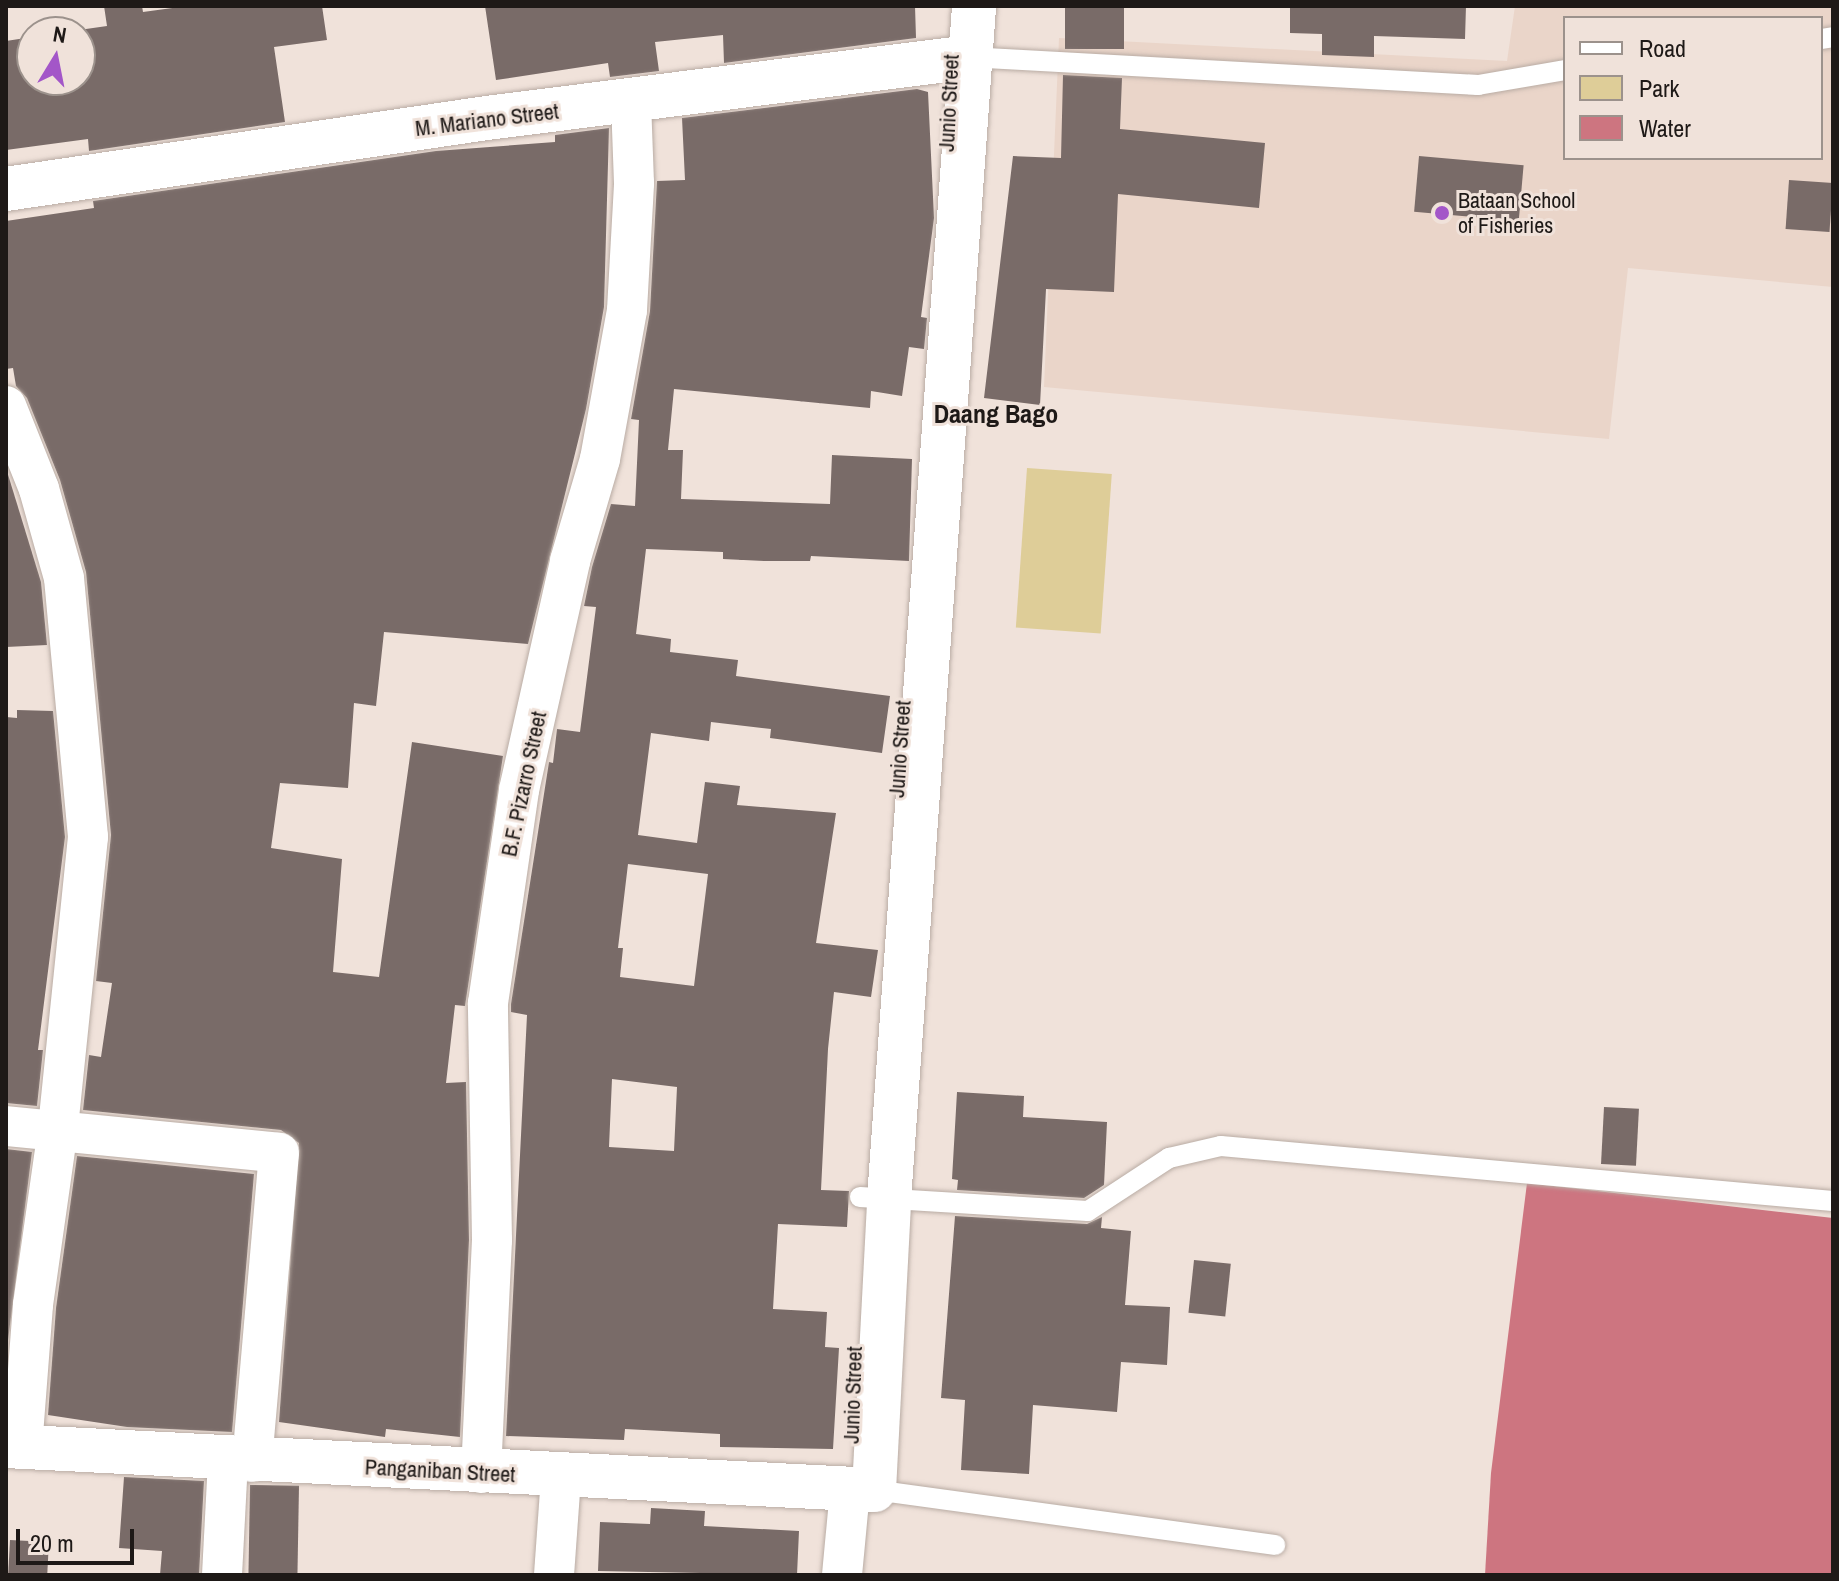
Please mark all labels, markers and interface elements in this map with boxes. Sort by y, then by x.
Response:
north arrow [16,16,96,96]
legend [1563,16,1823,160]
text: N [51,18,69,50]
text: Road [1639,32,1686,64]
street label: Junio Street [933,54,965,152]
text: Park [1639,72,1679,104]
street label: M. Mariano Street [414,98,560,142]
text: Water [1639,112,1691,144]
place label: Bataan School of Fisheries [1458,187,1575,238]
marker: Bataan School of Fisheries [1433,204,1451,222]
district label: Daang Bago [934,398,1058,430]
street label: Junio Street [883,700,917,798]
street label: B.F. Pizarro Street [496,709,552,859]
street label: Junio Street [838,1346,868,1444]
street label: Panganiban Street [364,1454,516,1488]
scale bar [20,1513,138,1563]
text: 20 m [30,1527,74,1559]

